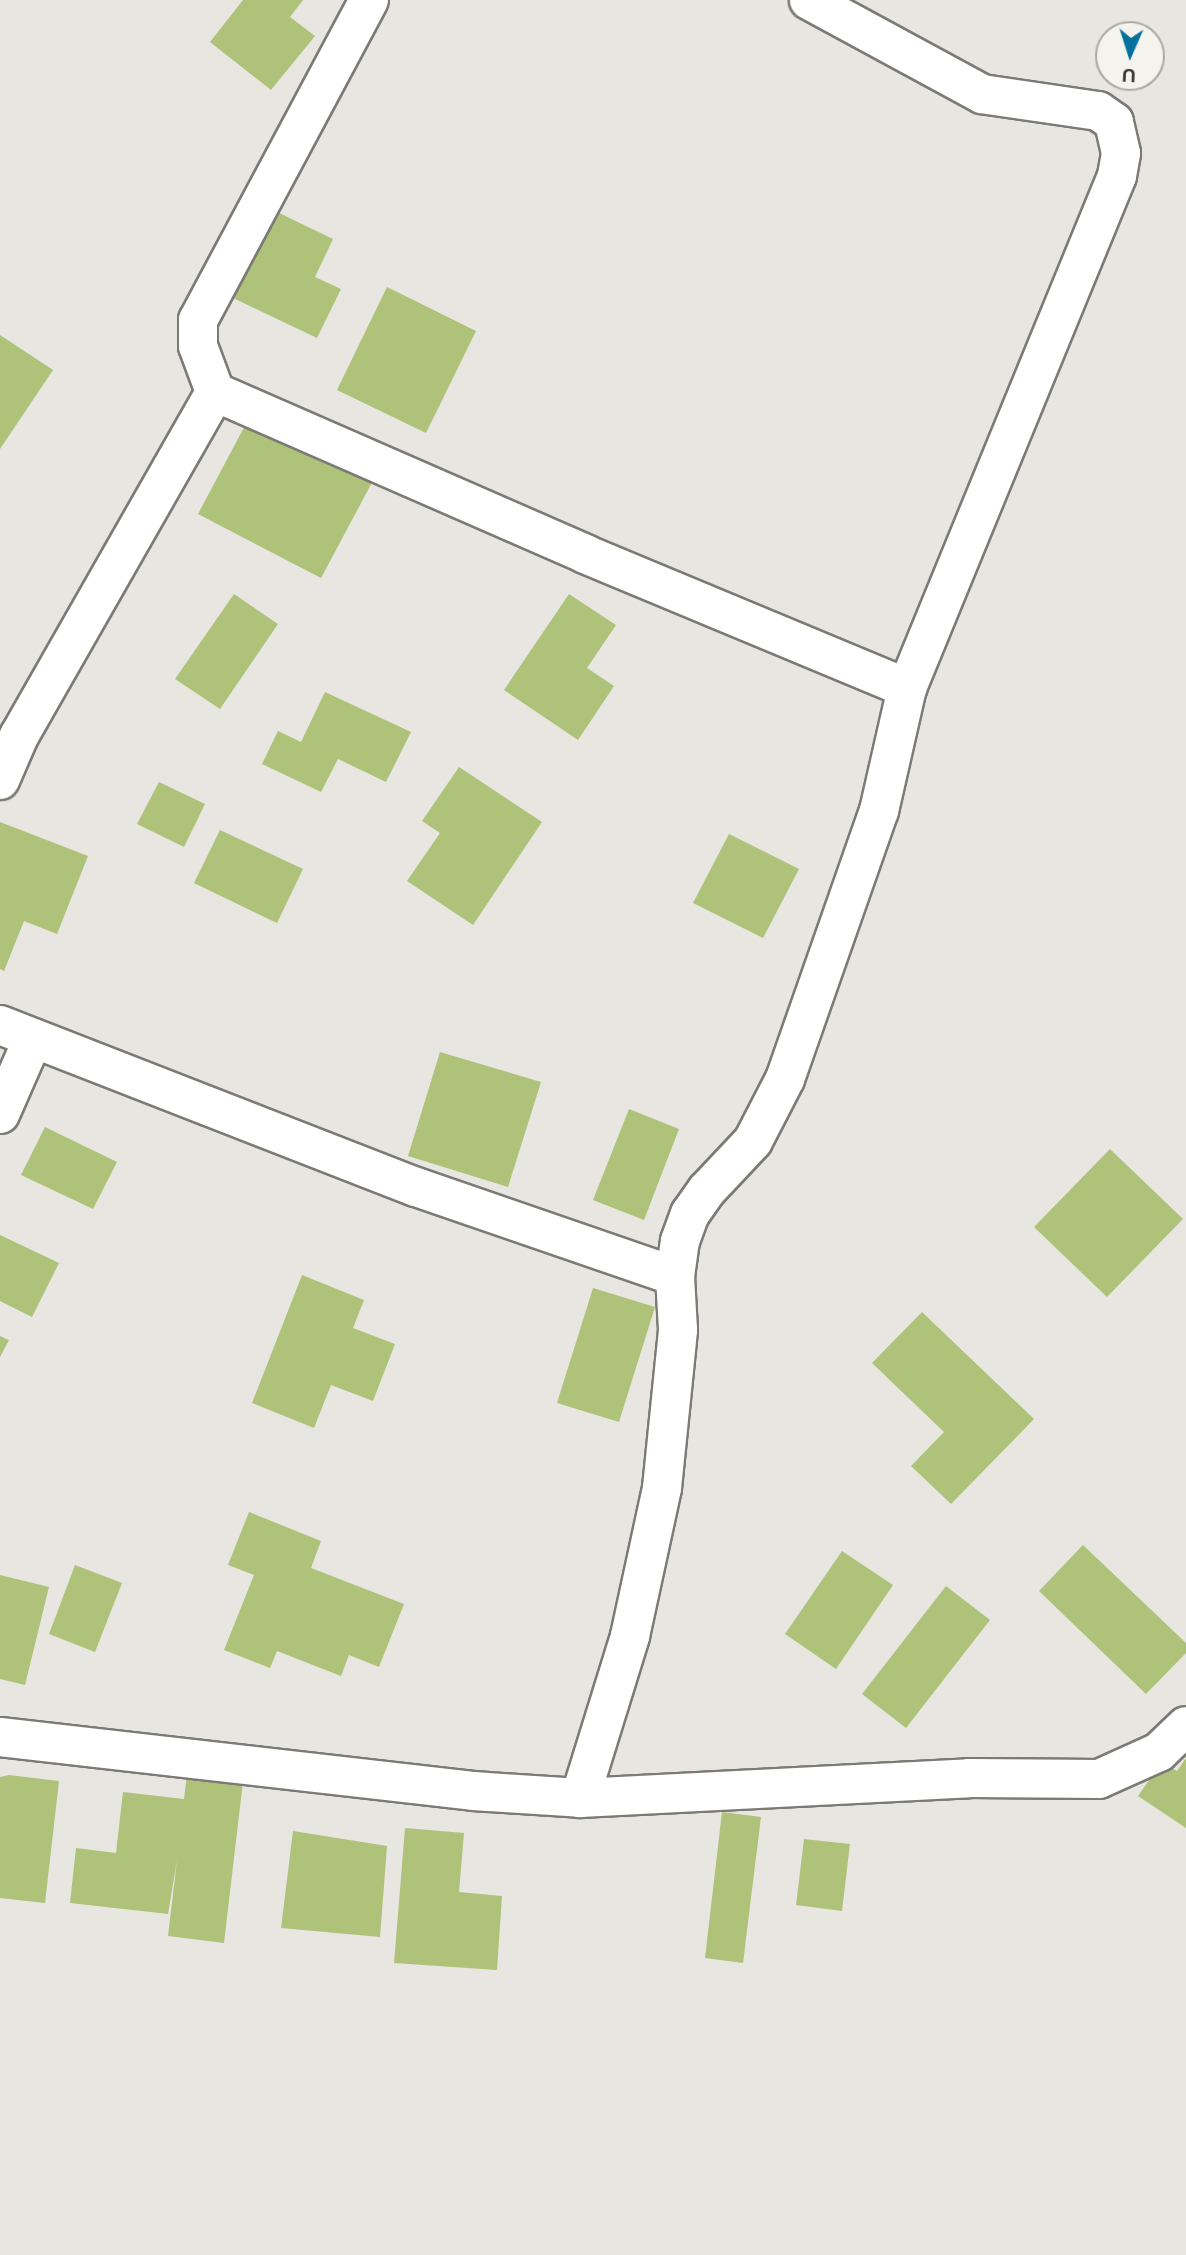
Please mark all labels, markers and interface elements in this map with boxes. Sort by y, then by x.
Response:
north arrow [1095,21,1165,91]
text: U [1122,65,1136,86]

